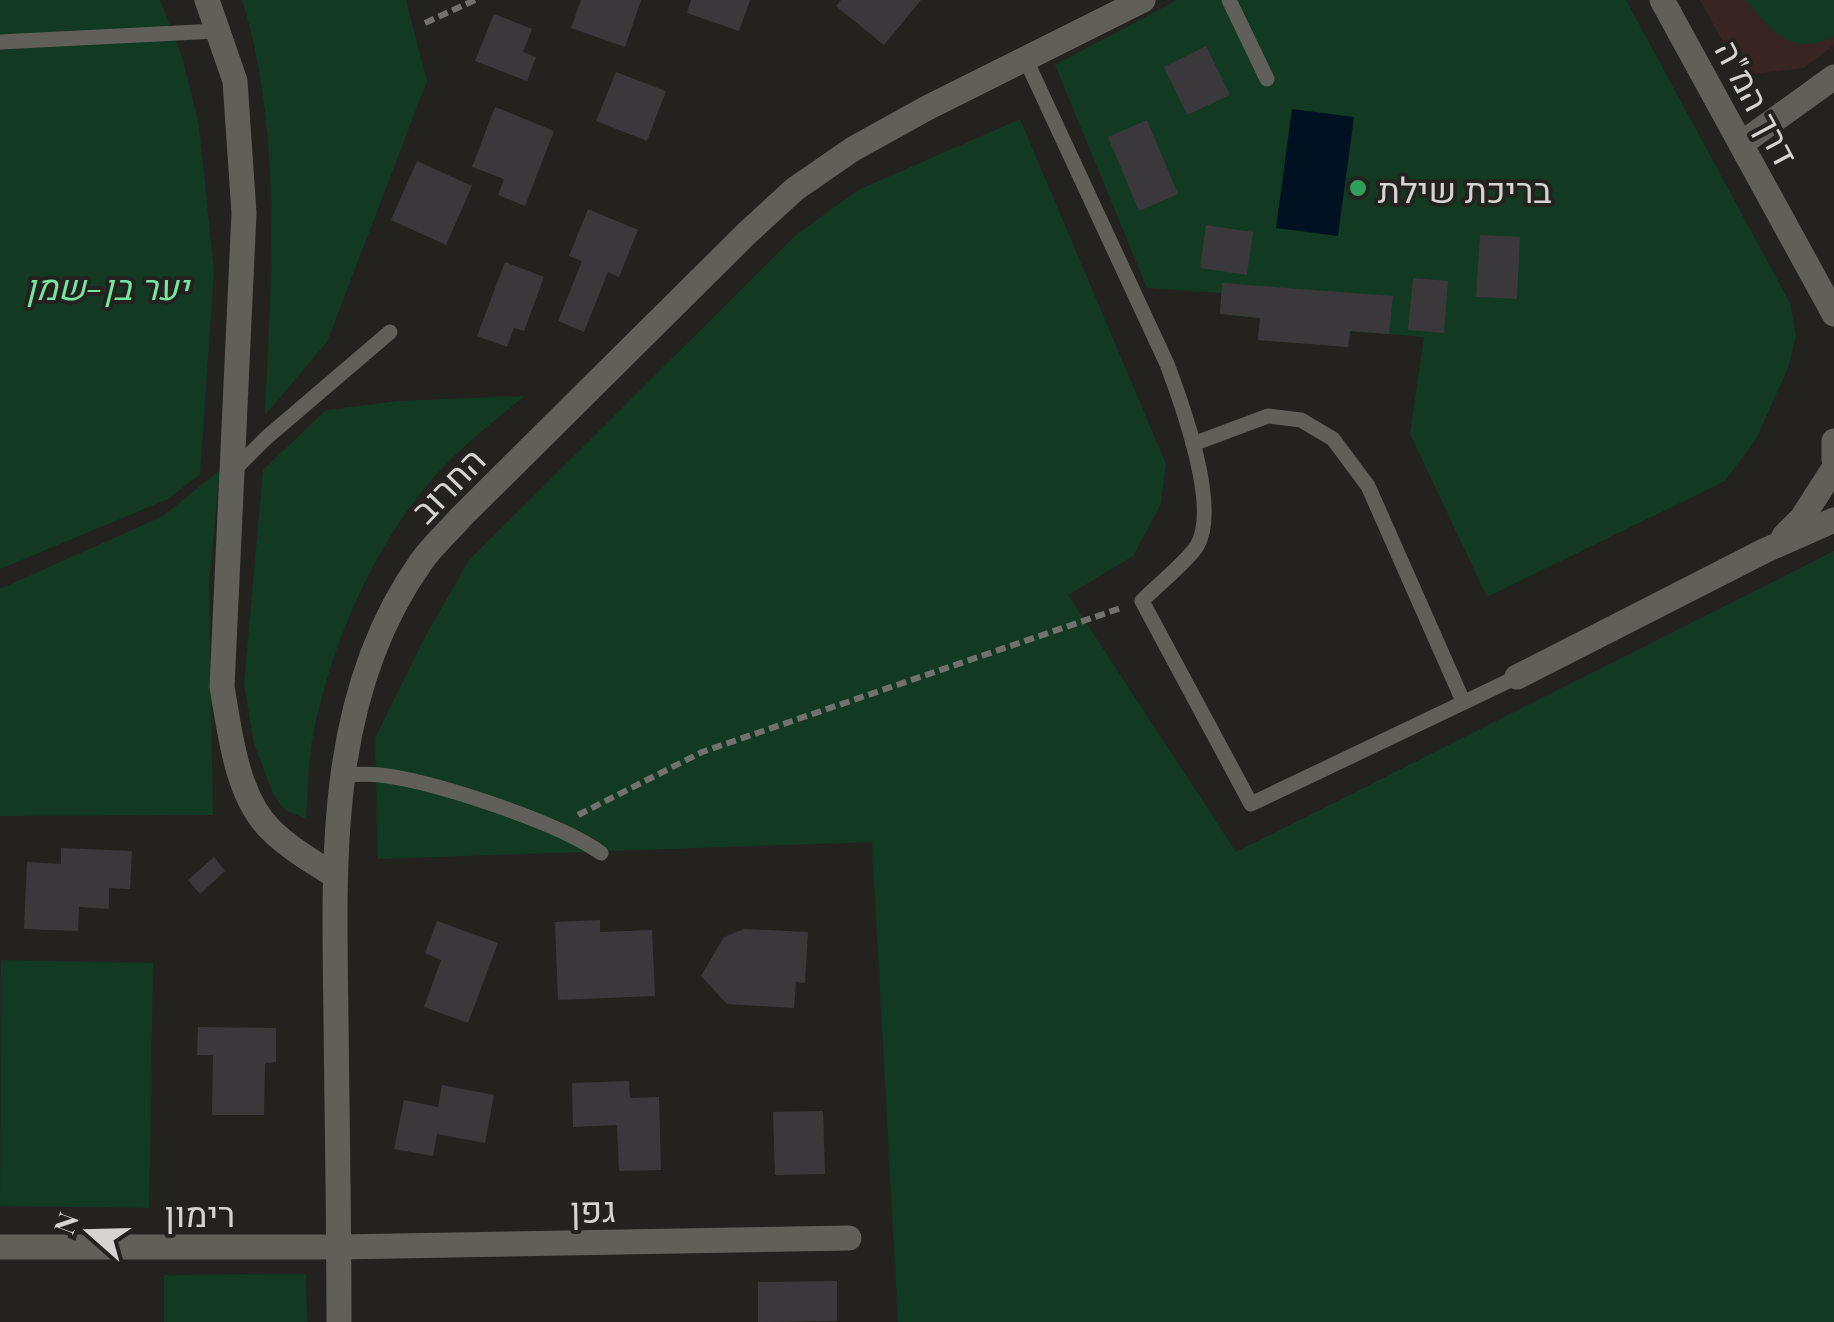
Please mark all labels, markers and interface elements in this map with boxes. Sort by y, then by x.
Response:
street label: דרך המ"ה [1706,31,1810,173]
place label: בריכת שילת [1378,165,1552,212]
marker: בריכת שילת [1347,177,1369,199]
park label: יער בן-שמן [25,262,191,309]
street label: החרוב [400,436,494,532]
north arrow [40,1182,140,1282]
street label: גפן [570,1184,616,1232]
street label: רימון [165,1189,235,1236]
text: N [44,1207,86,1239]

